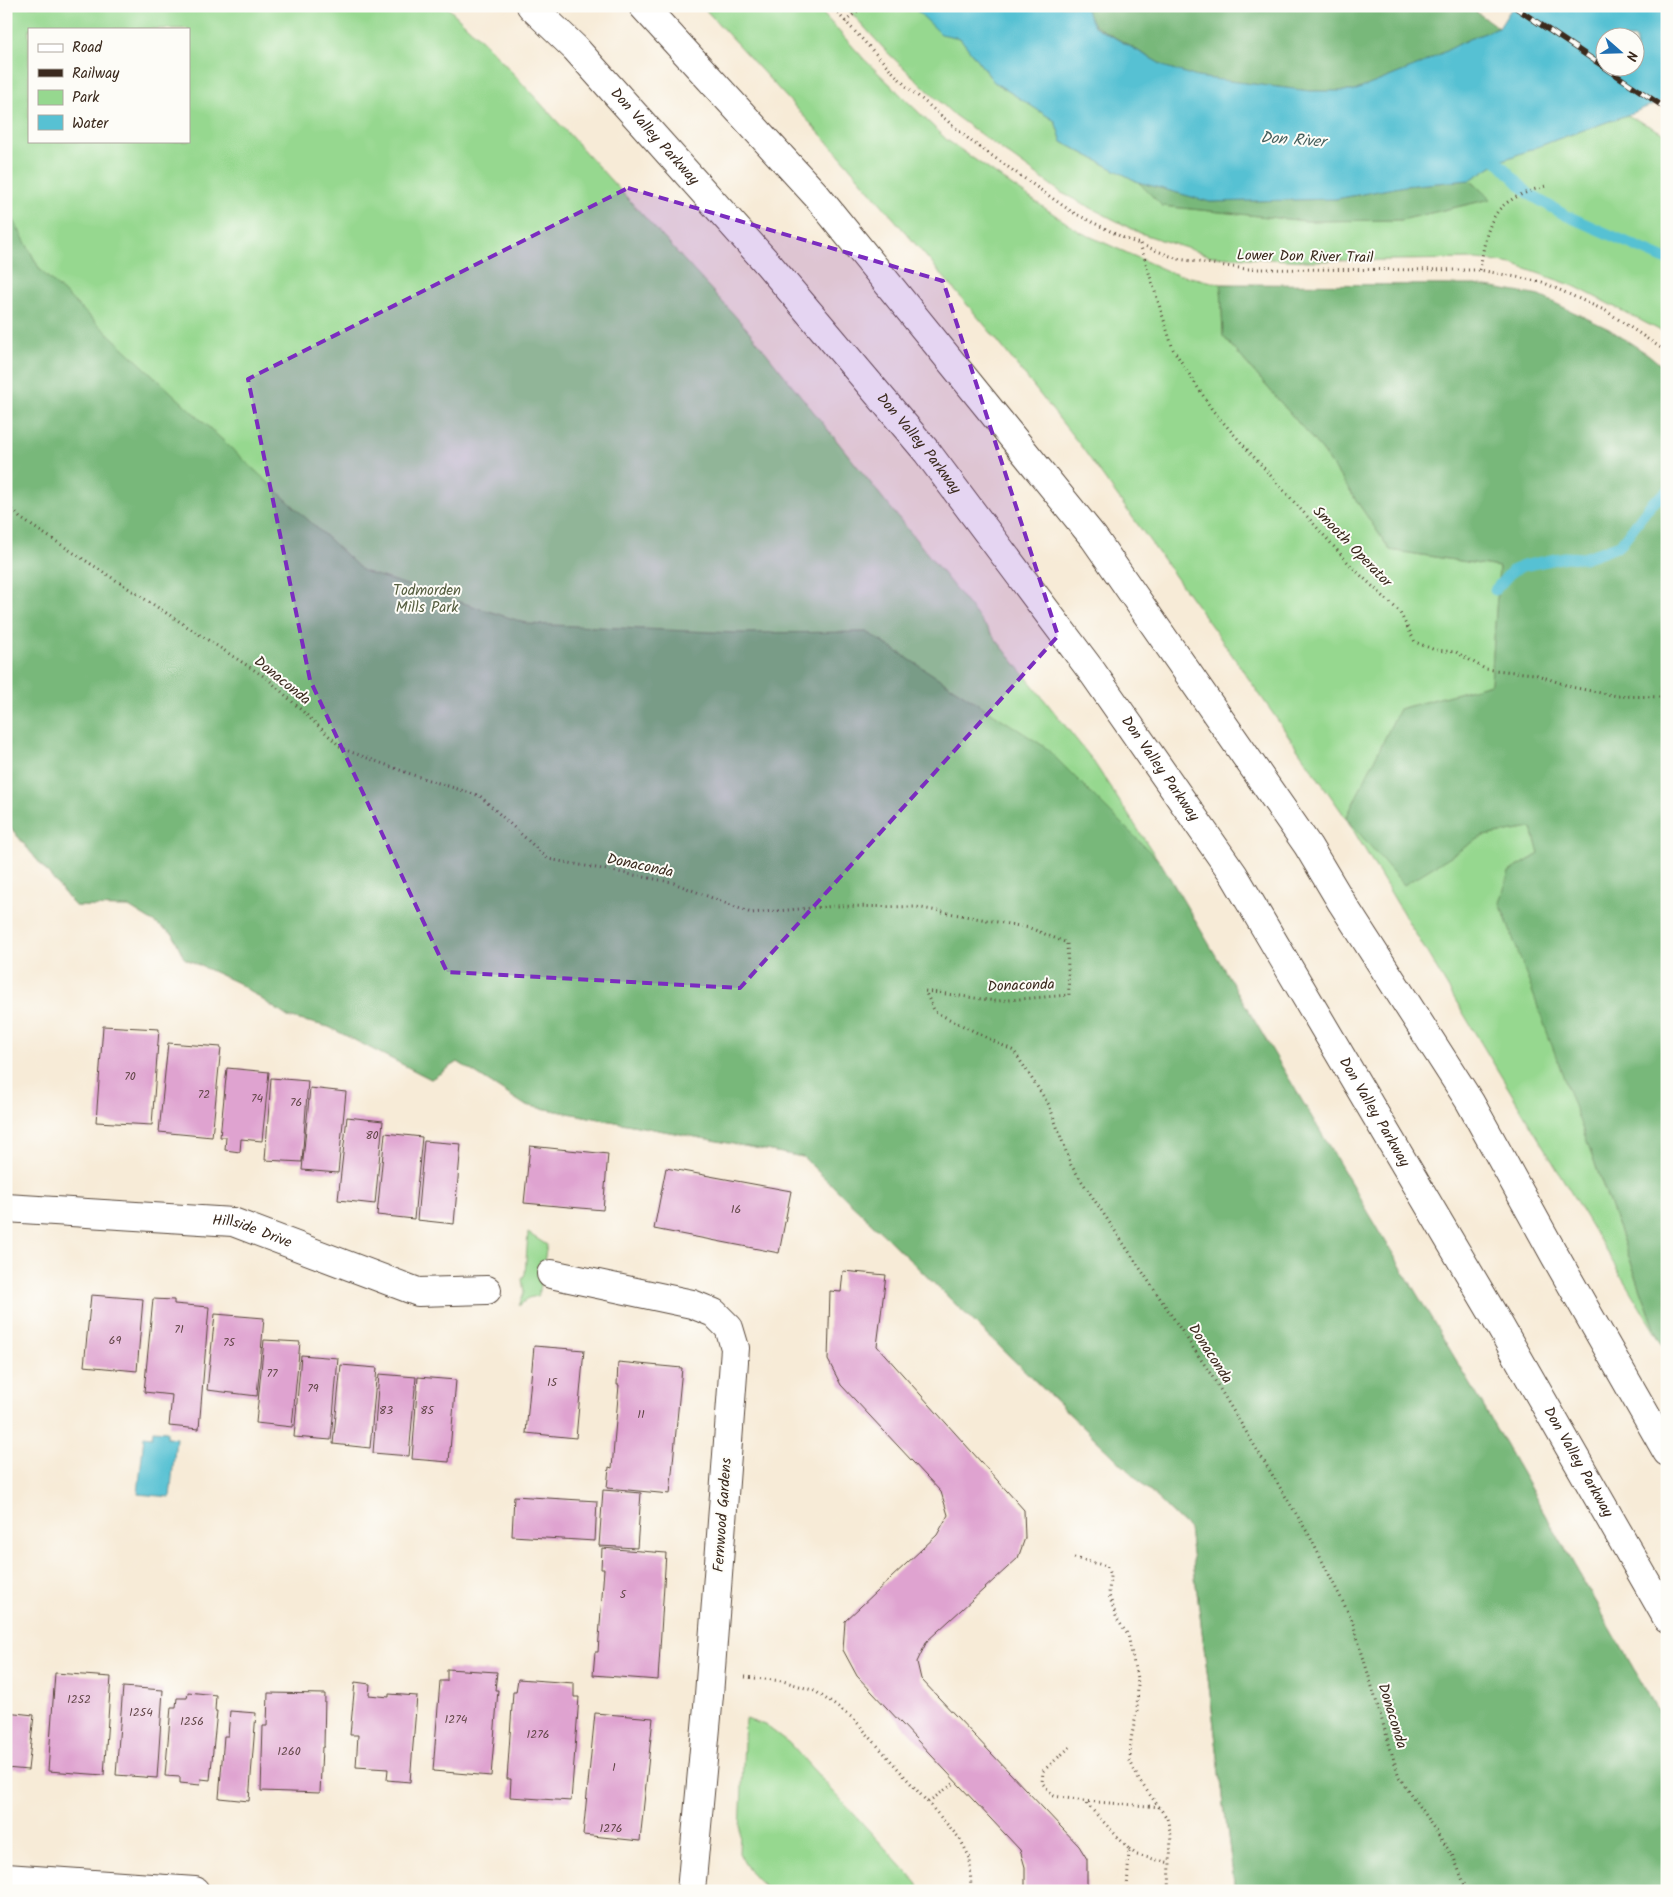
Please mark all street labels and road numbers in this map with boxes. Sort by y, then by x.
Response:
street label: Don Valley Parkway [604,83,705,192]
street label: Lower Don River Trail [1236,244,1374,270]
street label: Don Valley Parkway [870,388,967,500]
street label: Smooth Operator [1307,501,1398,594]
street label: Donaconda [248,650,316,712]
street label: Don Valley Parkway [1115,711,1206,827]
street label: Donaconda [604,847,676,885]
street label: Donaconda [987,973,1055,999]
street label: Don Valley Parkway [1332,1053,1416,1173]
street label: Hillside Drive [212,1209,295,1255]
street label: Donaconda [1182,1319,1238,1389]
street label: Don Valley Parkway [1537,1402,1620,1523]
street label: Fernwood Gardens [707,1456,739,1573]
street label: Donaconda [1371,1680,1413,1752]

